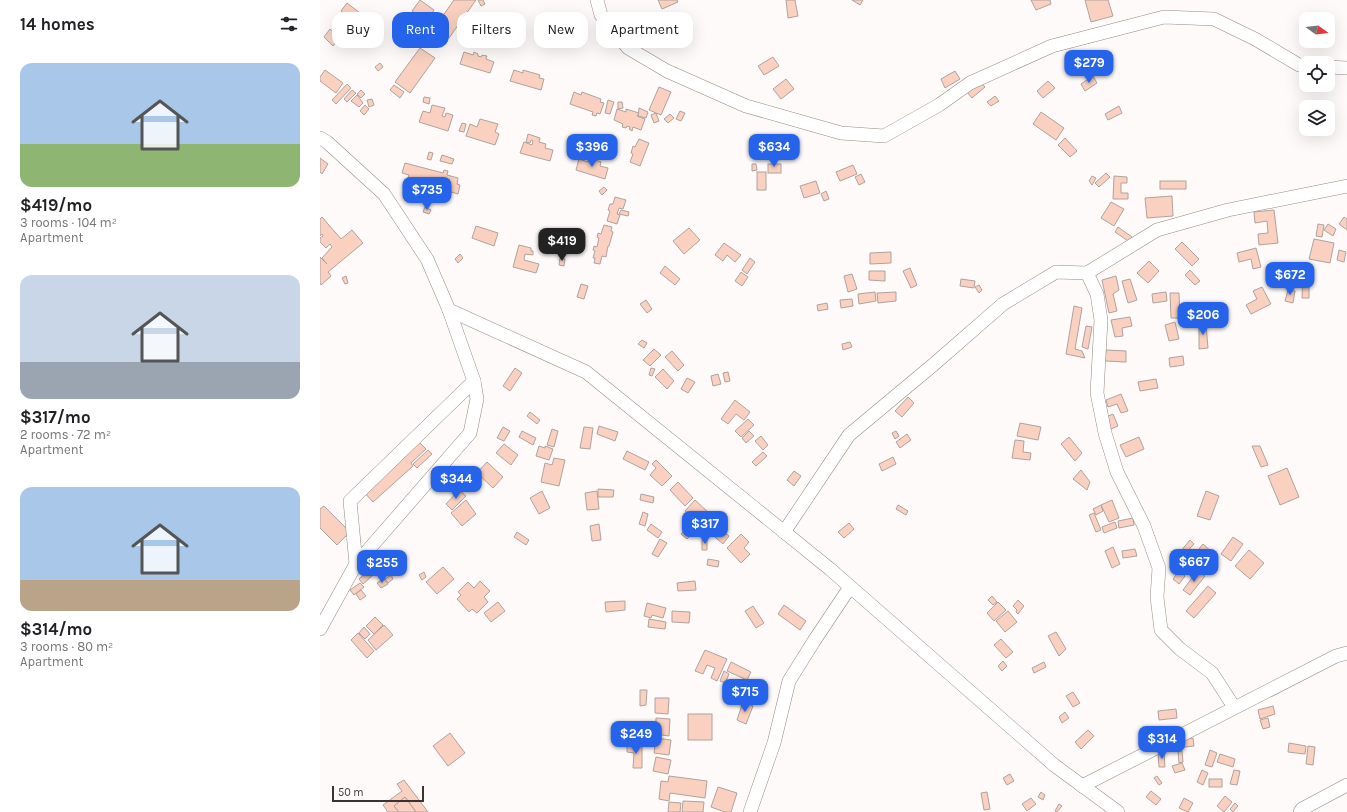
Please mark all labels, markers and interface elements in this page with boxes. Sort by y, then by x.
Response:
chip: Buy [332,12,384,48]
chip: Rent [392,12,449,48]
chip: Filters [457,12,526,48]
chip: New [534,12,588,48]
chip: Apartment [596,12,693,48]
north arrow [1299,12,1335,48]
map controls [1299,12,1335,136]
icon: filters [278,13,300,35]
text: 14 homes [20,14,95,34]
pin: $279 [1065,50,1113,84]
text: $279 [1073,55,1105,70]
button: locate [1299,56,1335,92]
icon: home [124,89,196,161]
button: layers [1299,100,1335,136]
pin: $396 [568,134,616,168]
pin: $634 [750,134,798,168]
text: $396 [576,139,608,154]
text: $634 [758,139,790,154]
pin: $735 [403,177,451,211]
text: $735 [411,182,443,197]
text: $419/mo [20,195,92,215]
text: 3 rooms · 104 m² [20,215,117,230]
pin: $419 [538,228,586,262]
text: Apartment [20,230,83,245]
text: $419 [547,233,577,248]
pin: $672 [1266,262,1314,296]
text: $672 [1274,267,1306,282]
icon: home [124,301,196,373]
pin: $206 [1179,302,1227,336]
text: $206 [1187,307,1219,322]
text: $317/mo [20,407,91,427]
text: 2 rooms · 72 m² [20,427,111,442]
text: Apartment [20,442,83,457]
pin: $344 [432,466,480,500]
text: $344 [440,471,472,486]
pin: $317 [681,511,729,545]
icon: home [124,513,196,585]
text: $317 [691,516,719,531]
pin: $667 [1170,549,1218,583]
pin: $255 [358,550,406,584]
text: $667 [1178,554,1210,569]
text: $255 [366,555,398,570]
text: $314/mo [20,619,92,639]
text: 3 rooms · 80 m² [20,639,113,654]
text: Apartment [20,654,83,669]
pin: $715 [721,679,769,713]
text: $715 [731,684,759,699]
pin: $249 [612,721,660,755]
text: $249 [620,726,652,741]
pin: $314 [1138,726,1186,760]
text: $314 [1147,731,1177,746]
scale bar [332,784,424,803]
text: 50 m [338,786,364,799]

